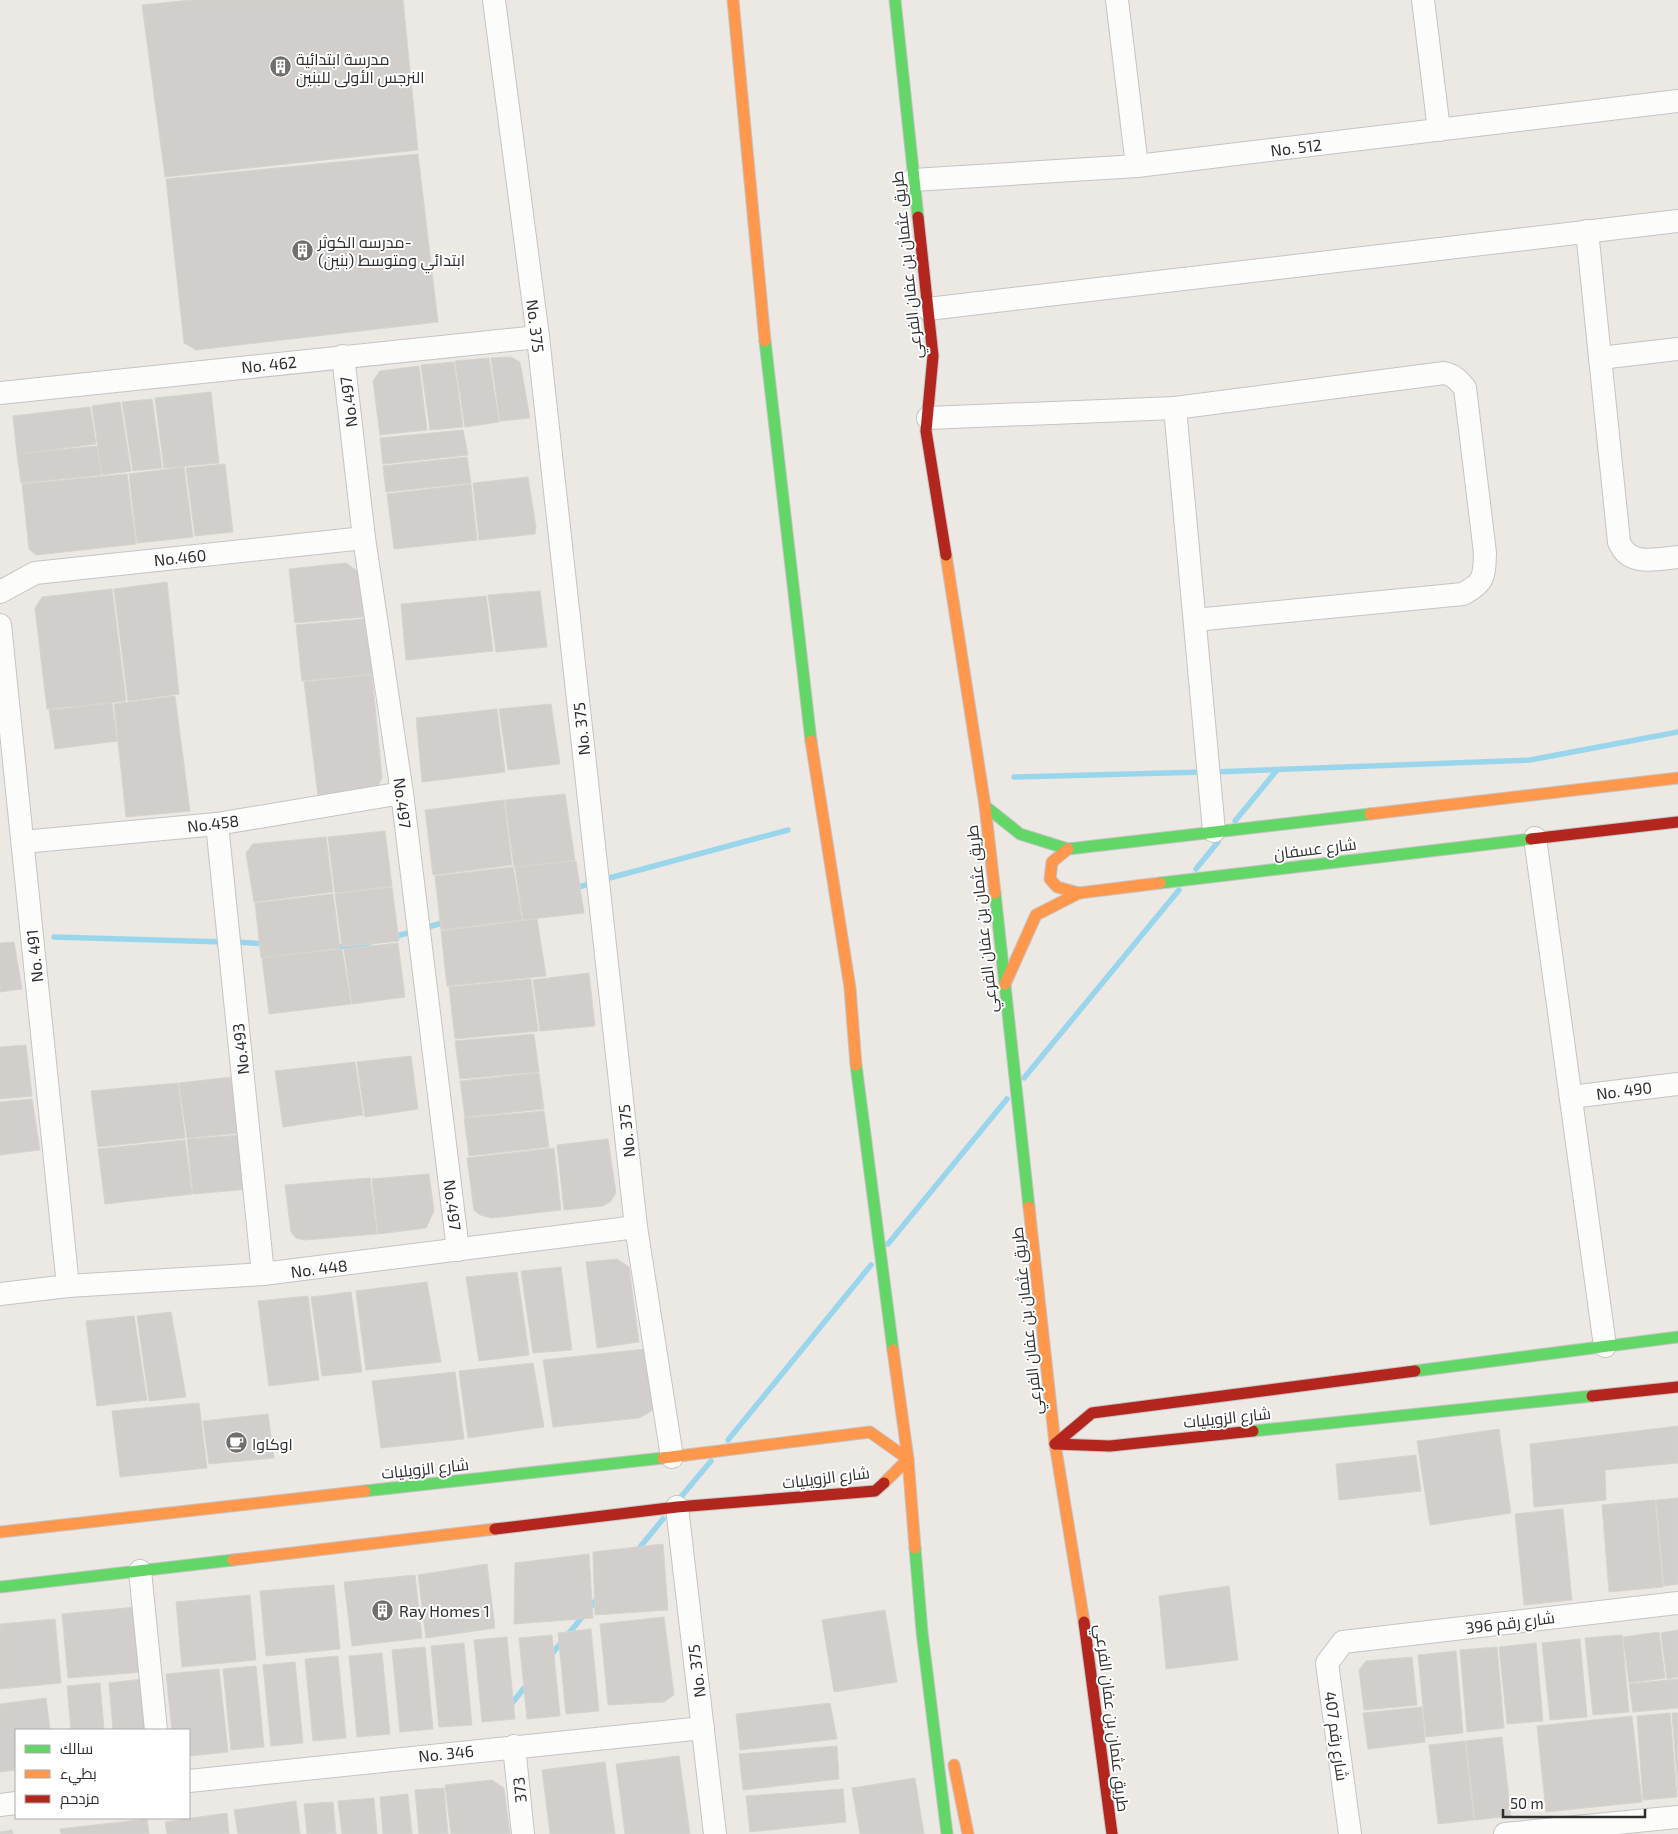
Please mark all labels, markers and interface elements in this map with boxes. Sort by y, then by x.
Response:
place label: مدرسة ابتدائية النرجس الأولى للبنين [296,49,424,88]
building icon: مدرسة ابتدائية النرجس الأولى للبنين [268,55,292,79]
street label: No. 512 [1269,134,1323,160]
street label: طريق عثمان بن عفان الفرعي [887,169,930,360]
place label: مدرسه الكوثر- ابتدائي ومتوسط (بنين) [317,232,465,274]
building icon: مدرسه الكوثر- ابتدائي ومتوسط (بنين) [290,238,314,262]
street label: No. 375 [523,298,549,354]
street label: No. 462 [240,352,298,376]
street label: No.497 [335,375,361,429]
street label: No.460 [153,545,207,569]
street label: No. 375 [569,702,593,756]
street label: No.497 [390,776,416,830]
street label: No.458 [186,810,240,836]
street label: طريق عثمان بن عفان الفرعي [962,823,1005,1014]
street label: شارع عسفان [1272,833,1358,865]
street label: No. 491 [22,929,46,983]
street label: No.493 [228,1022,252,1076]
street label: No. 490 [1595,1077,1653,1103]
street label: No. 375 [614,1104,638,1158]
street label: No.497 [440,1178,466,1232]
street label: طريق عثمان بن عفان الفرعي [1007,1225,1050,1416]
street label: No. 448 [290,1255,348,1281]
street label: شارع الزويليات [1182,1403,1272,1434]
cafe icon: اوكاوا [224,1431,248,1455]
place label: اوكاوا [252,1434,293,1454]
street label: شارع الزويليات [380,1454,470,1485]
street label: شارع الزويليات [781,1462,871,1495]
building icon: Ray Homes 1 [371,1598,395,1622]
place label: Ray Homes 1 [399,1601,490,1620]
street label: شارع رقم 396 [1464,1607,1556,1640]
street label: طريق عثمان بن عفان الفرعي [1087,1623,1134,1814]
street label: No. 375 [683,1643,709,1699]
street label: شارع رقم 407 [1318,1690,1353,1782]
legend [15,1729,190,1819]
text: سالك [60,1739,93,1757]
street label: No. 346 [417,1741,475,1765]
text: بطيء [60,1764,97,1786]
street label: 373 [508,1776,530,1804]
scale bar [1503,1786,1646,1818]
text: مزدحم [60,1789,100,1809]
text: 50 m [1510,1794,1544,1812]

